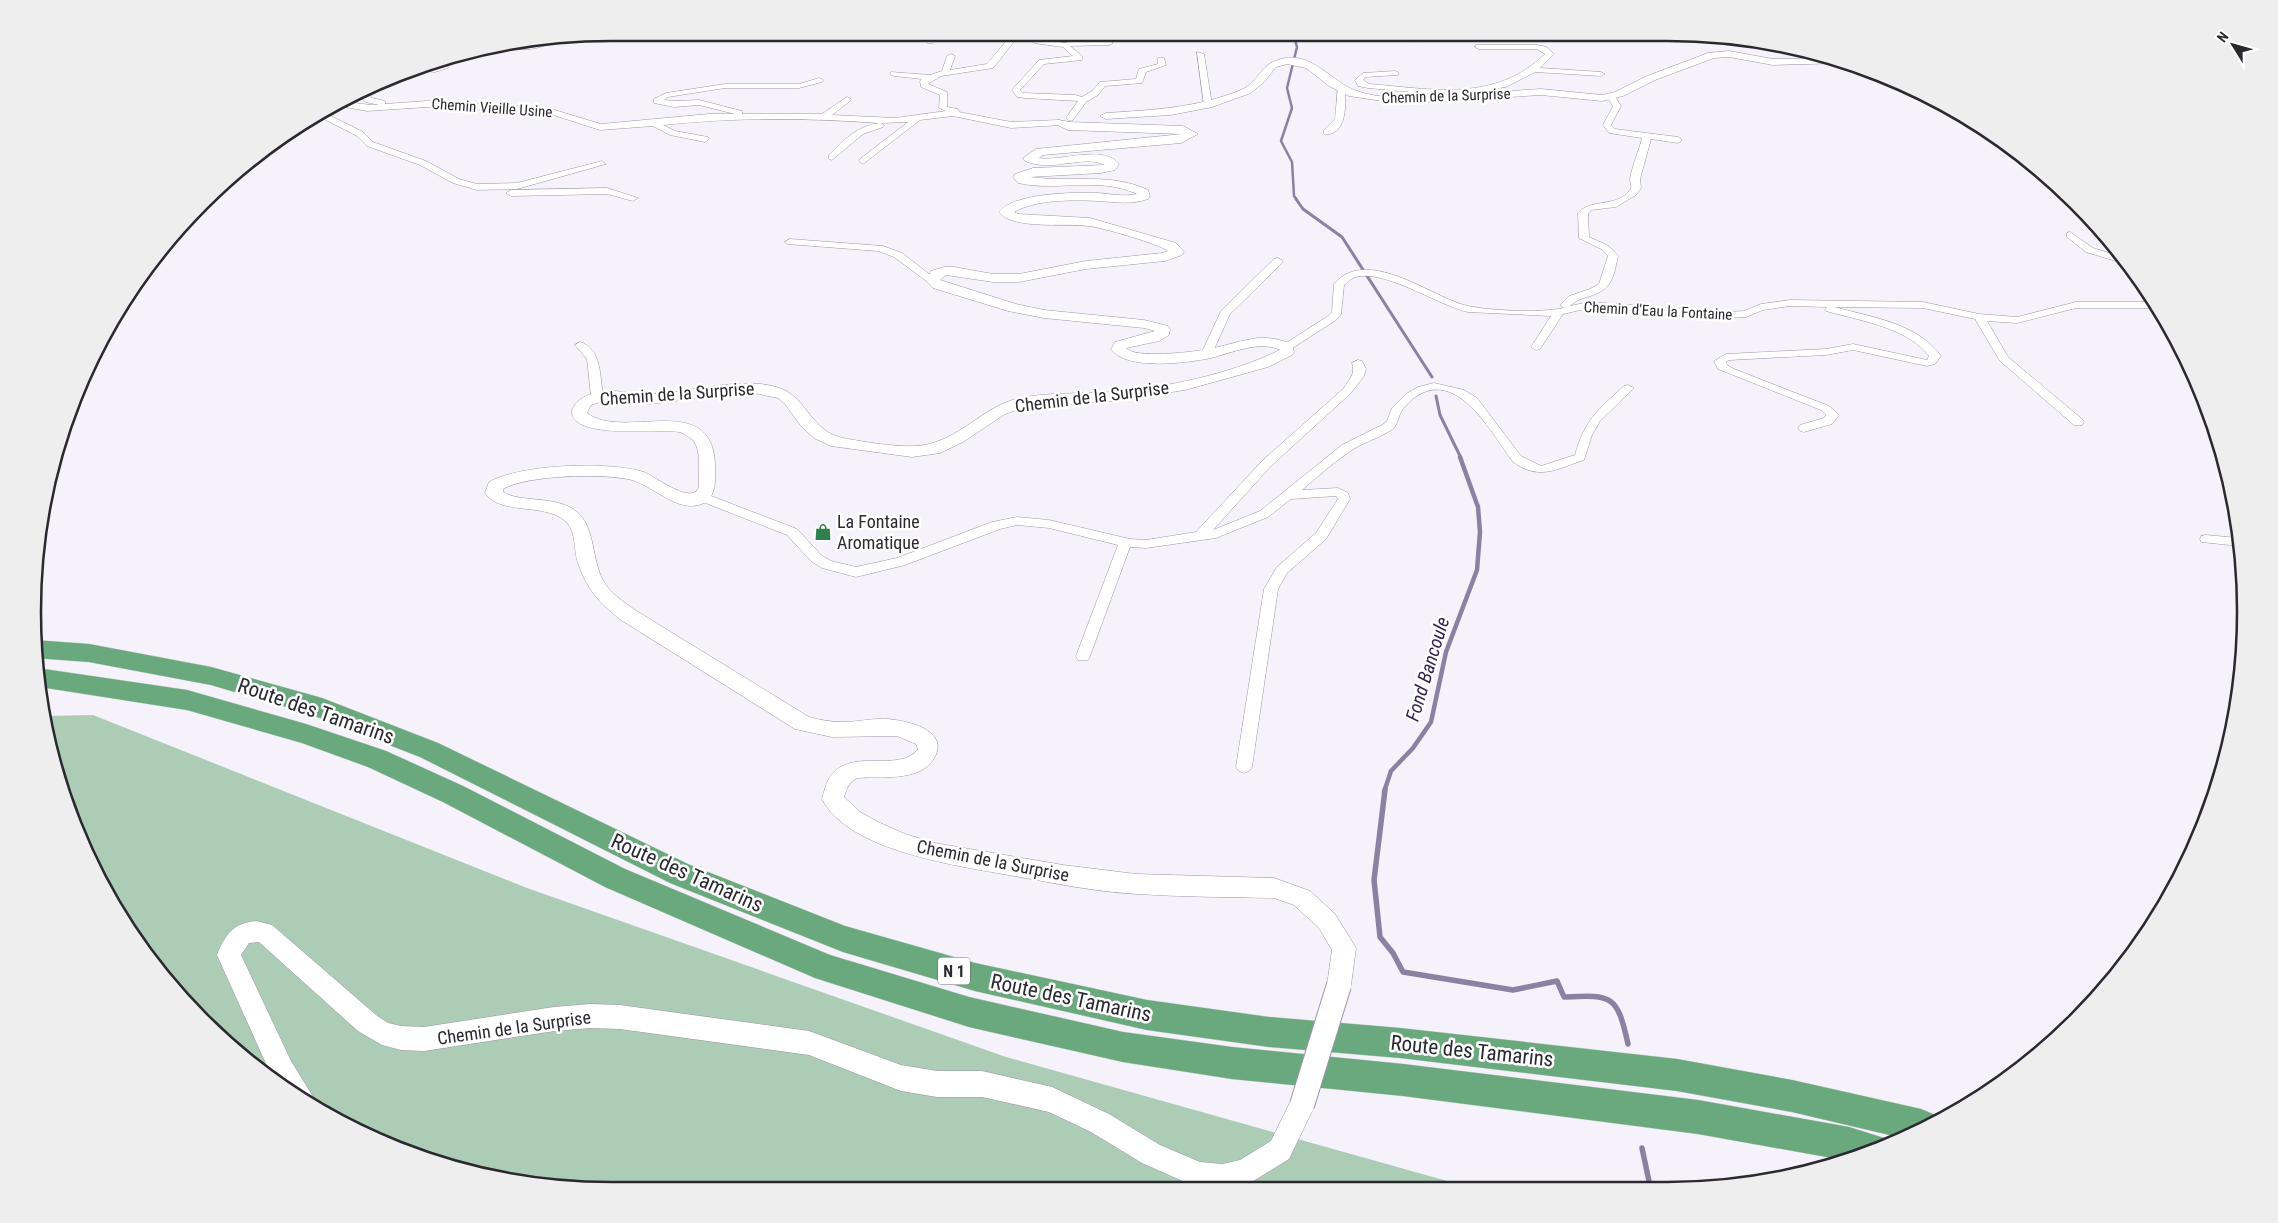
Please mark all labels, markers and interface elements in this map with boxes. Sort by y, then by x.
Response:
north arrow [2208,20,2258,70]
text: N [2214,29,2232,45]
street label: Chemin de la Surprise [1381,85,1511,107]
street label: Chemin Vieille Usine [431,95,553,121]
street label: Chemin d'Eau la Fontaine [1583,298,1733,324]
street label: Chemin de la Surprise [1014,377,1170,416]
street label: Chemin de la Surprise [599,378,755,409]
place label: La Fontaine Aromatique [837,511,920,553]
shop icon: La Fontaine Aromatique [813,522,833,542]
water label: Fond Bancoule [1401,614,1454,724]
street label: Route des Tamarins [235,673,397,749]
street label: Route des Tamarins [607,829,767,917]
street label: Chemin de la Surprise [915,835,1071,886]
road number: N 1 [938,958,970,984]
street label: Route des Tamarins [988,969,1154,1027]
street label: Chemin de la Surprise [436,1006,592,1049]
street label: Route des Tamarins [1389,1031,1555,1071]

